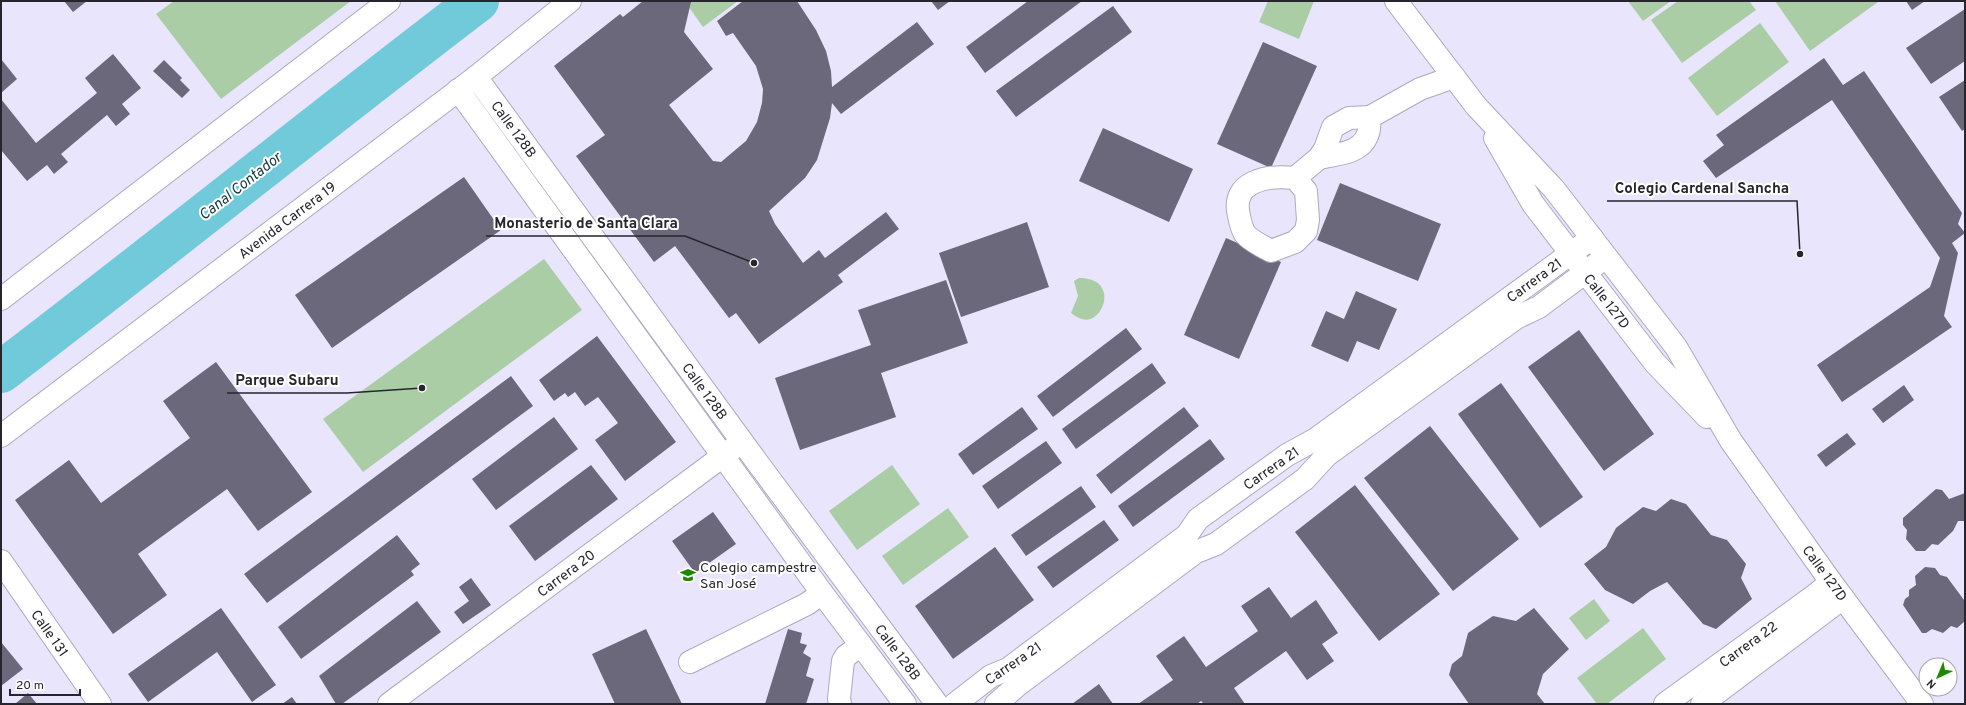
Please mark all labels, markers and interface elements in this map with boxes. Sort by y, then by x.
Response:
street label: Calle 128B [486,98,539,162]
water label: Canal Contador [196,148,287,225]
callout: Colegio Cardenal Sancha [1607,174,1797,201]
street label: Avenida Carrera 19 [236,179,340,263]
text: Colegio Cardenal Sancha [1615,180,1789,199]
callout: Monasterio de Santa Clara [486,209,685,236]
text: Monasterio de Santa Clara [494,215,678,234]
street label: Carrera 21 [1504,255,1566,307]
street label: Calle 127D [1579,271,1633,333]
street label: Calle 128B [677,360,730,424]
callout: Parque Subaru [227,366,347,393]
text: Parque Subaru [235,372,339,391]
street label: Carrera 21 [1241,444,1303,495]
street label: Calle 127D [1798,543,1850,605]
street label: Carrera 20 [535,547,599,601]
place label: Colegio campestre San José [700,560,817,593]
school or university icon: Colegio campestre San José [679,566,697,584]
street label: Calle 131 [26,607,71,661]
street label: Carrera 22 [1716,618,1781,672]
street label: Calle 128B [870,621,923,684]
street label: Carrera 21 [982,639,1045,689]
north arrow [1918,657,1958,697]
scale bar [10,671,80,697]
text: N [1924,676,1939,691]
text: 20 m [16,678,44,694]

